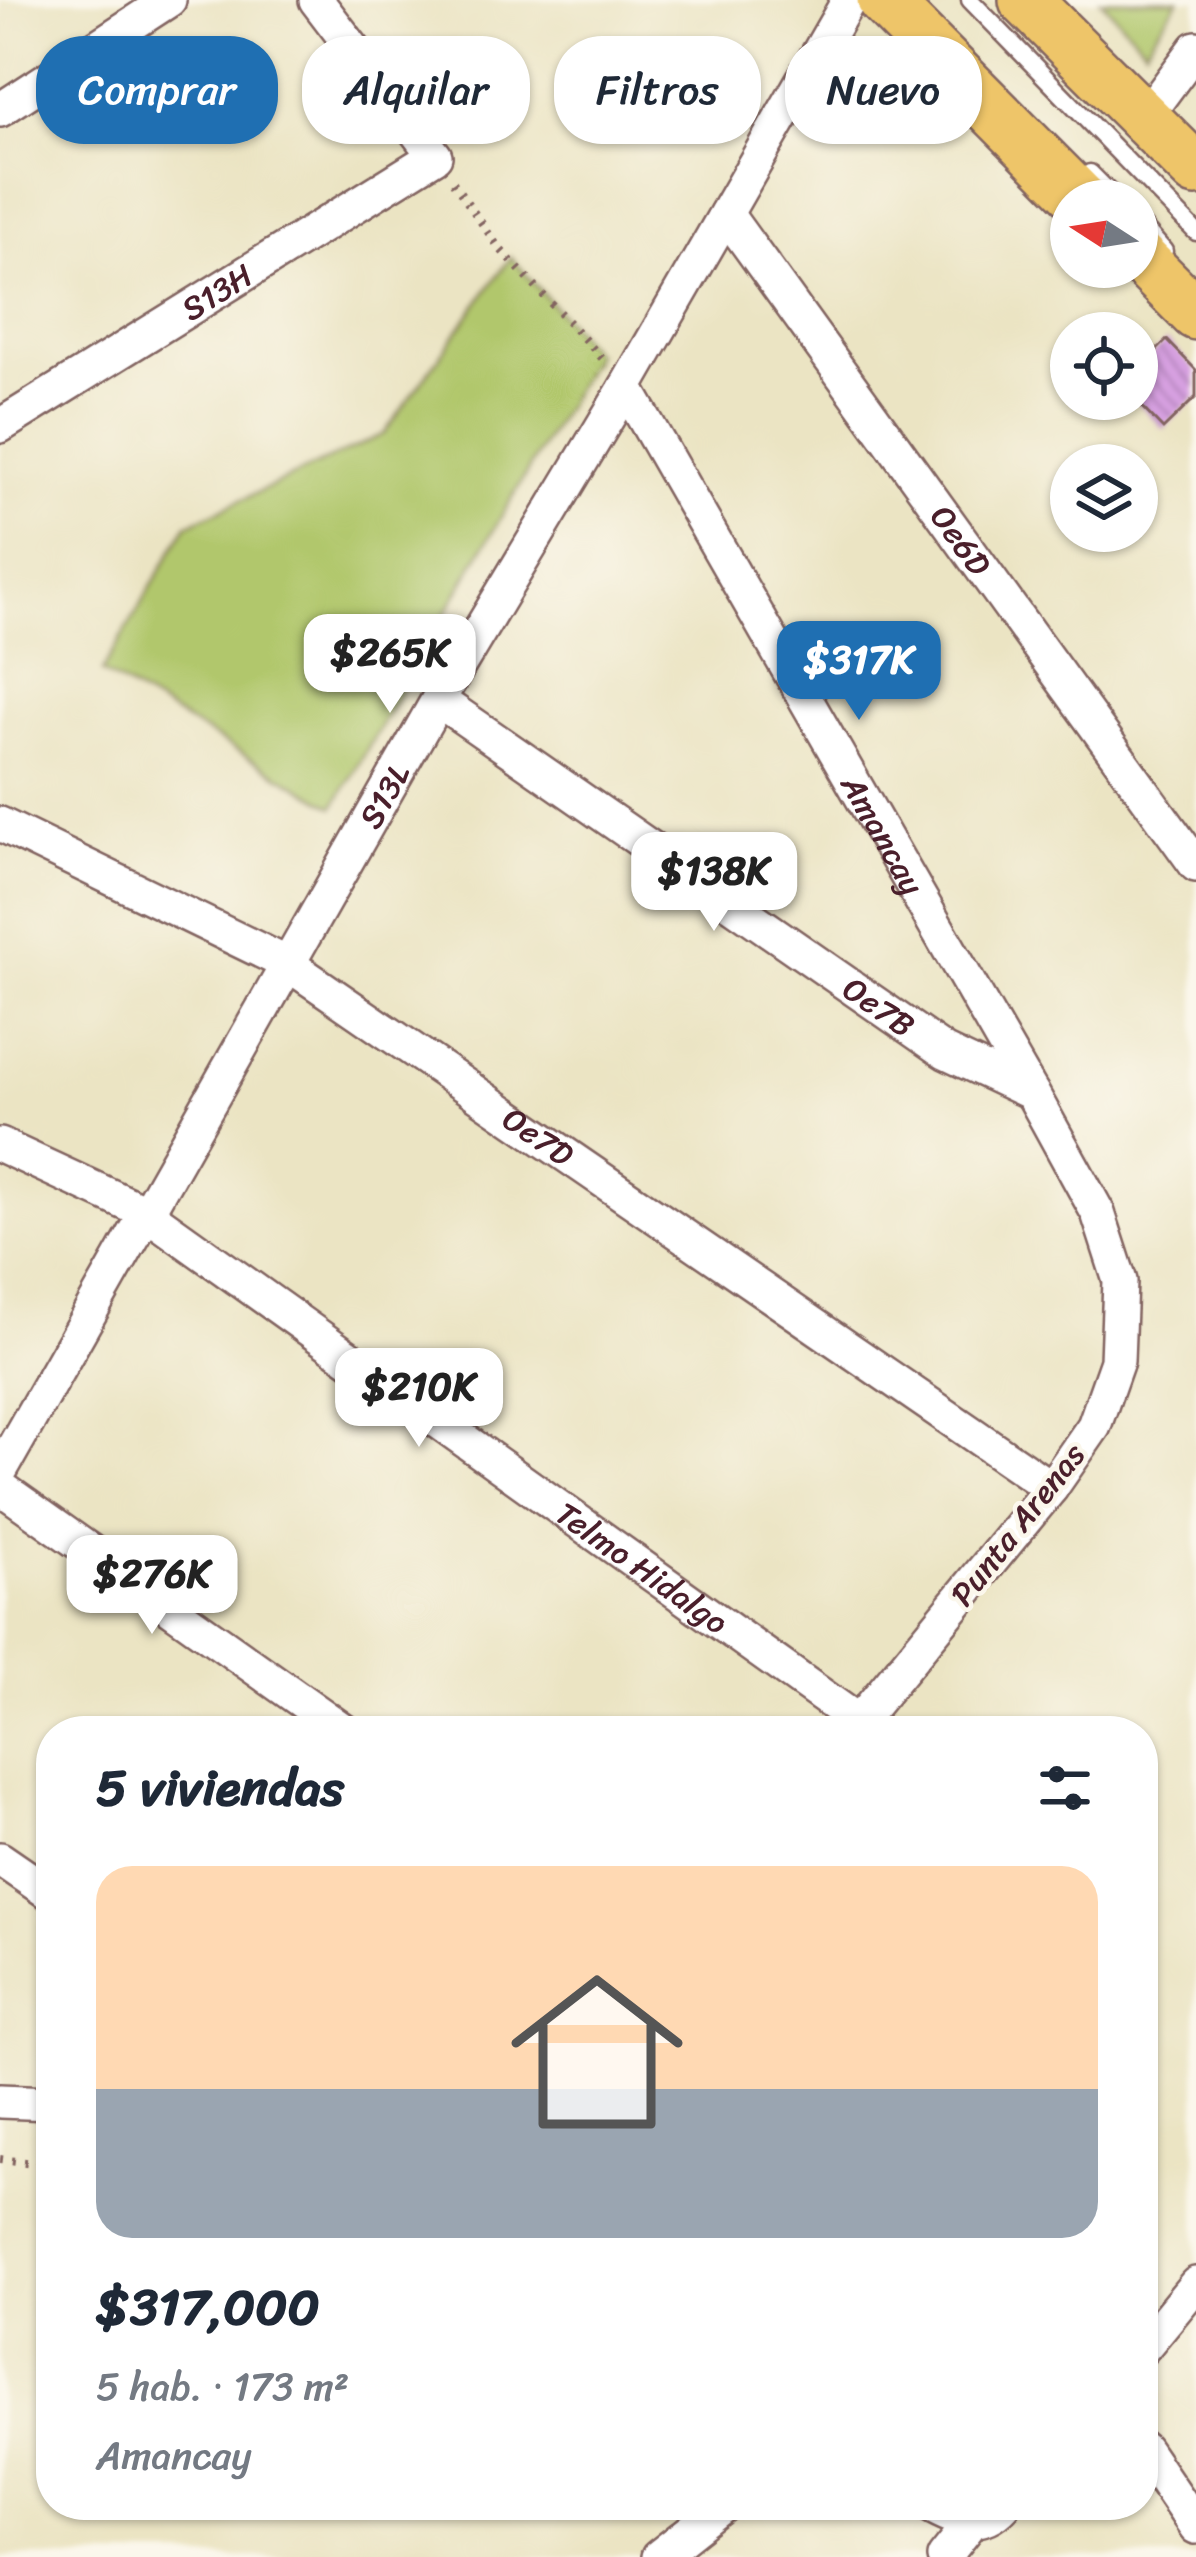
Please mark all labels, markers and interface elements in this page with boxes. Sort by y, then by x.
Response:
chip: Comprar [36,36,278,144]
chip: Alquilar [302,36,530,144]
chip: Filtros [554,36,761,144]
chip: Nuevo [785,36,982,144]
north arrow [1050,180,1158,288]
map controls [1050,180,1158,552]
street label: S13H [169,248,265,337]
button: locate [1050,312,1158,420]
button: layers [1050,444,1158,552]
street label: Oe6D [914,492,1007,589]
pin: $265K [306,614,474,716]
text: $265K [331,618,449,687]
pin: $317K [775,621,943,723]
text: $317K [804,625,914,694]
street label: S13L [343,752,427,840]
street label: Amancay [824,762,941,907]
pin: $138K [630,832,798,934]
text: $138K [658,836,770,905]
street label: Oe7B [830,961,927,1053]
street label: Oe7D [490,1091,586,1183]
pin: $210K [335,1348,503,1450]
text: $210K [362,1352,476,1421]
street label: Punta Arenas [935,1429,1101,1620]
street label: Telmo Hidalgo [543,1486,741,1650]
pin: $276K [68,1535,236,1637]
text: $276K [94,1539,210,1608]
text: 5 viviendas [96,1743,344,1833]
icon: filters [1032,1755,1098,1821]
icon: home [489,1944,705,2160]
text: $317,000 [96,2262,320,2352]
text: 5 hab. · 173 m² [96,2352,349,2421]
text: Amancay [96,2421,251,2490]

